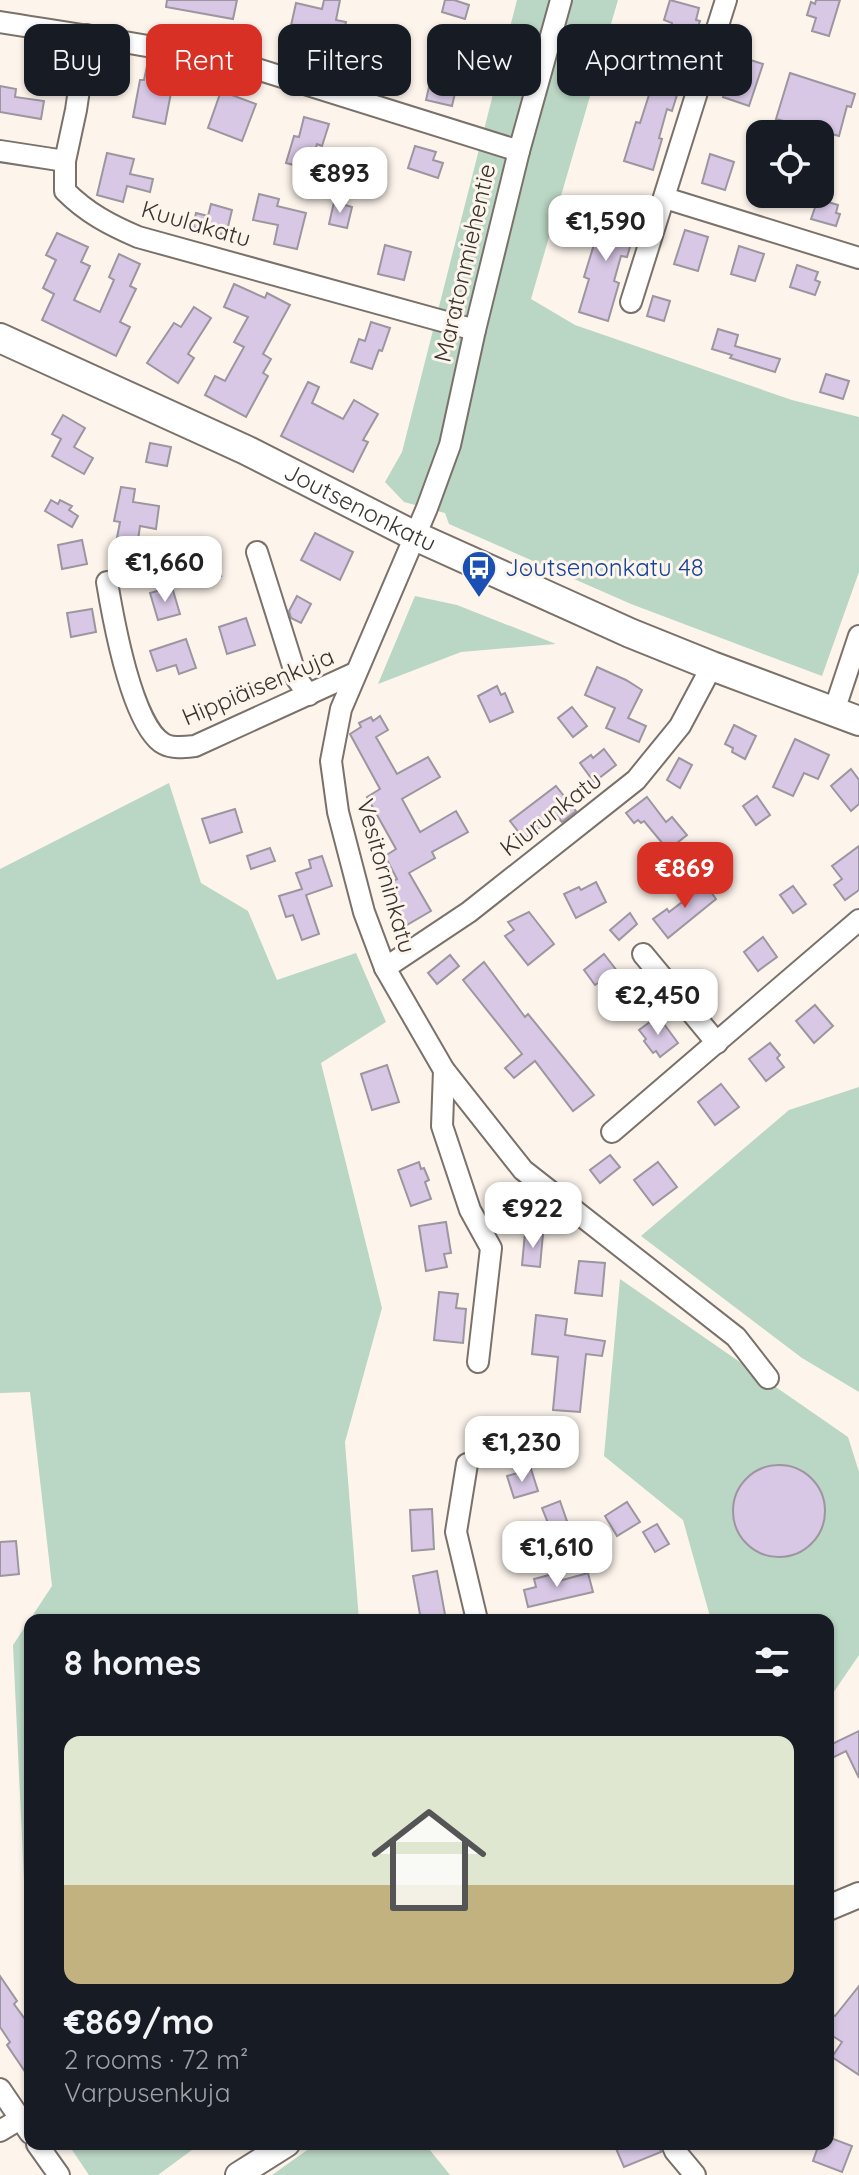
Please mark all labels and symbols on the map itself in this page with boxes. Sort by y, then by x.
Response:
pin: €893 [293,147,387,215]
street label: Maratonmiehentie [427,161,501,365]
street label: Kuulakatu [138,193,254,253]
pin: €1,590 [541,195,671,263]
street label: Joutsenonkatu [279,456,441,558]
pin: €1,660 [100,536,230,604]
bus stop icon: Joutsenonkatu 48 [460,549,498,599]
place label: Joutsenonkatu 48 [505,552,704,582]
street label: Hippiäisenkuja [177,641,338,732]
street label: Kiurunkatu [494,764,607,862]
street label: Vesitorninkatu [351,795,423,956]
pin: €869 [638,842,732,910]
pin: €2,450 [593,969,723,1037]
pin: €922 [486,1182,580,1250]
pin: €1,230 [457,1416,587,1484]
pin: €1,610 [492,1521,622,1589]

